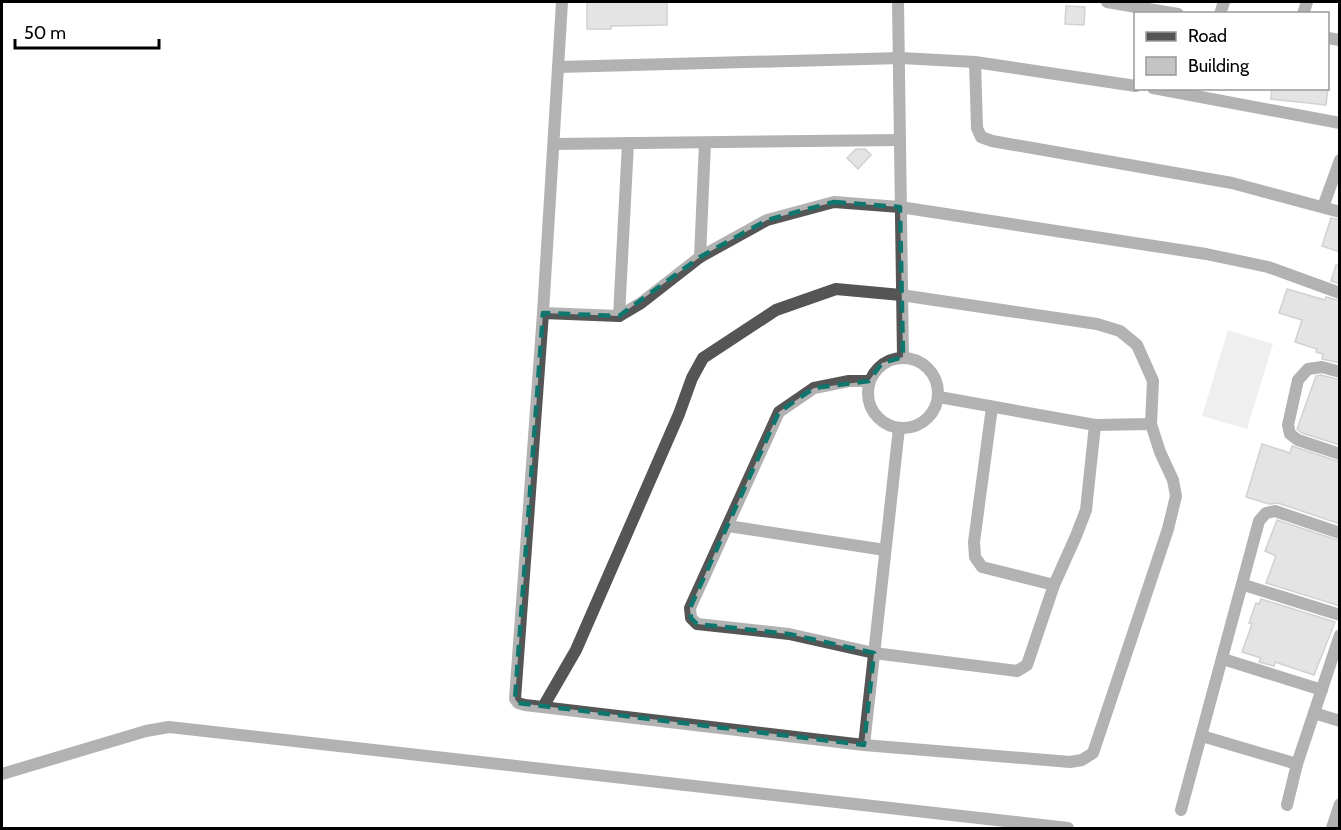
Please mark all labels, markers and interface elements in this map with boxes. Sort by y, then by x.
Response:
scale bar [15,12,159,50]
legend [1134,12,1329,90]
text: 50 m [24,22,66,44]
text: Road [1188,25,1227,47]
text: Building [1188,55,1250,77]

